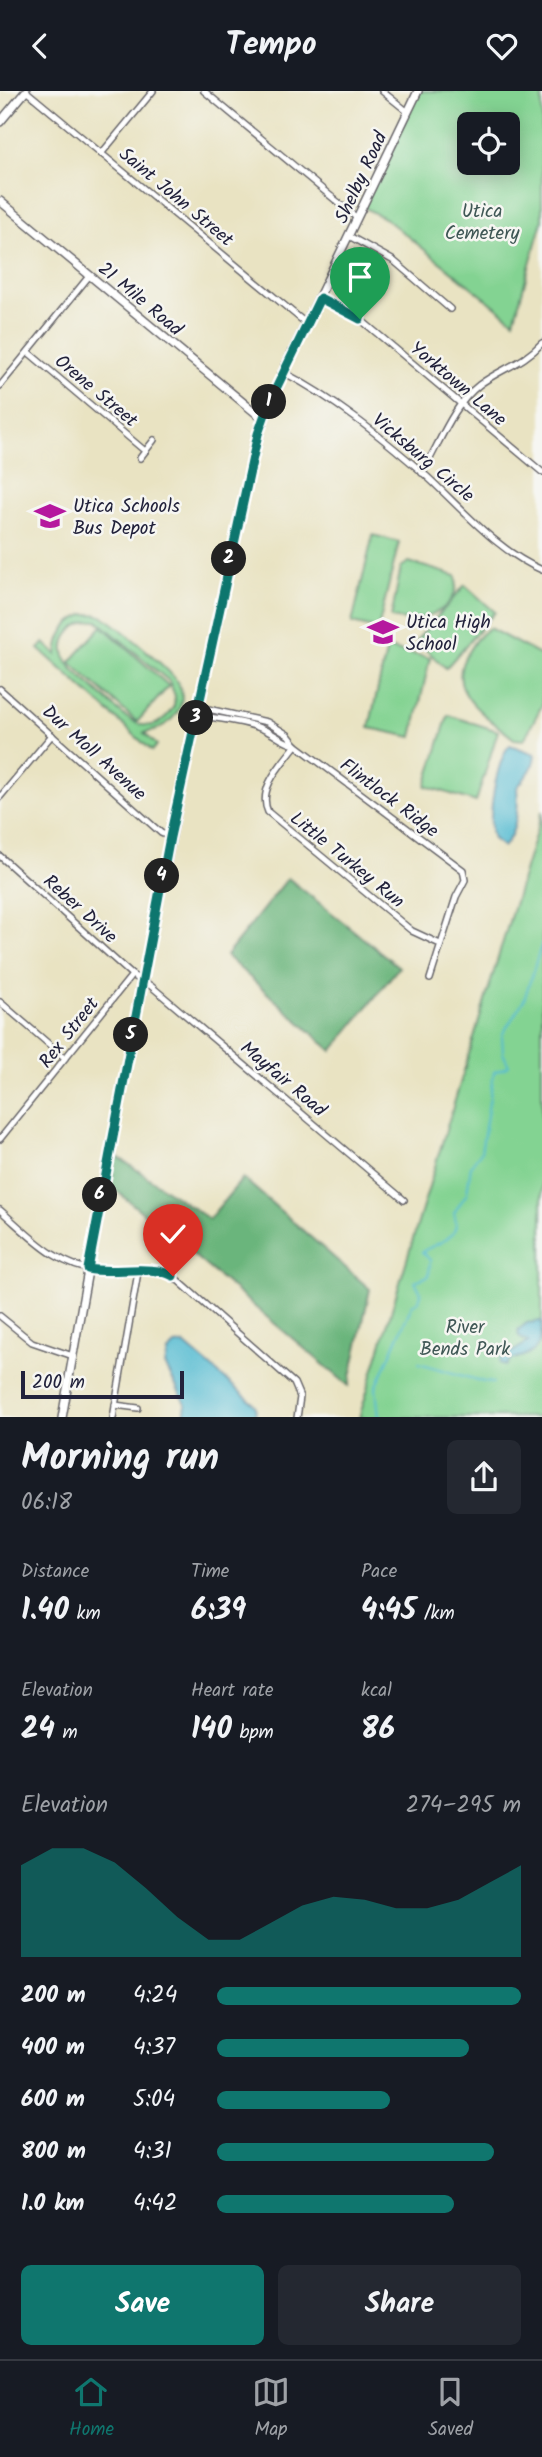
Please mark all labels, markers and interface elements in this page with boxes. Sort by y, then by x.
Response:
text: Tempo [225,20,317,71]
icon: back [21,27,59,65]
icon: heart [483,27,521,65]
map controls [457,112,520,175]
button: locate [457,112,520,175]
street label: Shelby Road [327,127,396,229]
street label: Saint John Street [112,140,240,255]
park label: Utica Cemetery [445,197,520,249]
pin [330,247,390,319]
street label: 21 Mile Road [91,255,189,344]
icon: arrive [341,258,379,296]
street label: Yorktown Lane [402,335,513,435]
street label: Orene Street [47,348,145,436]
pin: 1 [252,385,286,419]
text: 1 [266,386,271,416]
street label: Vicksburg Circle [365,407,481,511]
place label: Utica Schools Bus Depot [73,492,180,544]
school or university icon: Utica Schools Bus Depot [33,499,67,533]
pin: 2 [212,541,246,577]
text: 2 [223,543,234,573]
place label: Utica High School [406,608,491,660]
school or university icon: Utica High School [366,615,400,649]
street label: Dur Moll Avenue [35,698,153,809]
pin: 3 [178,701,214,735]
text: 3 [190,702,201,732]
street label: Flintlock Ridge [333,751,445,846]
street label: Little Turkey Run [283,805,411,916]
pin: 4 [144,859,180,893]
text: 4 [156,860,167,890]
street label: Reber Drive [36,868,124,952]
street label: Rex Street [32,991,108,1075]
pin: 5 [114,1017,148,1053]
text: 5 [126,1019,135,1049]
street label: Mayfair Road [233,1034,333,1125]
pin: 6 [82,1177,118,1213]
text: 6 [94,1179,105,1209]
pin [143,1204,203,1276]
icon: check [154,1215,192,1253]
park label: River Bends Park [420,1313,510,1365]
text: 200 m [32,1368,85,1398]
scale bar [21,1369,184,1400]
text: Morning run [21,1429,219,1489]
button: share [447,1440,521,1514]
text: 06:18 [21,1485,72,1521]
text: Distance [21,1557,89,1587]
text: Time [191,1557,229,1587]
text: Pace [361,1557,397,1587]
text: 1.40 [21,1587,69,1635]
text: 6:39 [191,1587,246,1635]
text: 4:45 [361,1587,416,1635]
text: km [69,1599,101,1629]
text: /km [416,1599,455,1629]
text: Elevation [21,1676,93,1706]
text: Heart rate [191,1676,274,1706]
text: kcal [361,1676,392,1706]
text: 24 [21,1706,55,1754]
text: 140 [191,1706,232,1754]
text: 86 [361,1706,395,1754]
text: m [55,1718,78,1748]
text: bpm [232,1718,274,1748]
text: Elevation [21,1788,108,1824]
text: 274–295 m [406,1788,521,1824]
text: 200 m [21,1978,86,2014]
text: 4:24 [133,1978,177,2014]
text: 400 m [21,2030,85,2066]
text: 4:37 [133,2030,175,2066]
text: 600 m [21,2082,85,2118]
text: 5:04 [133,2082,175,2118]
text: 800 m [21,2134,86,2170]
text: 4:31 [133,2134,172,2170]
text: 1.0 km [21,2186,84,2222]
text: 4:42 [133,2186,177,2222]
button: Save [21,2265,264,2345]
button: Share [278,2265,521,2345]
tab: Home [69,2373,114,2445]
tab: Map [252,2373,290,2445]
tab: Saved [428,2373,473,2445]

